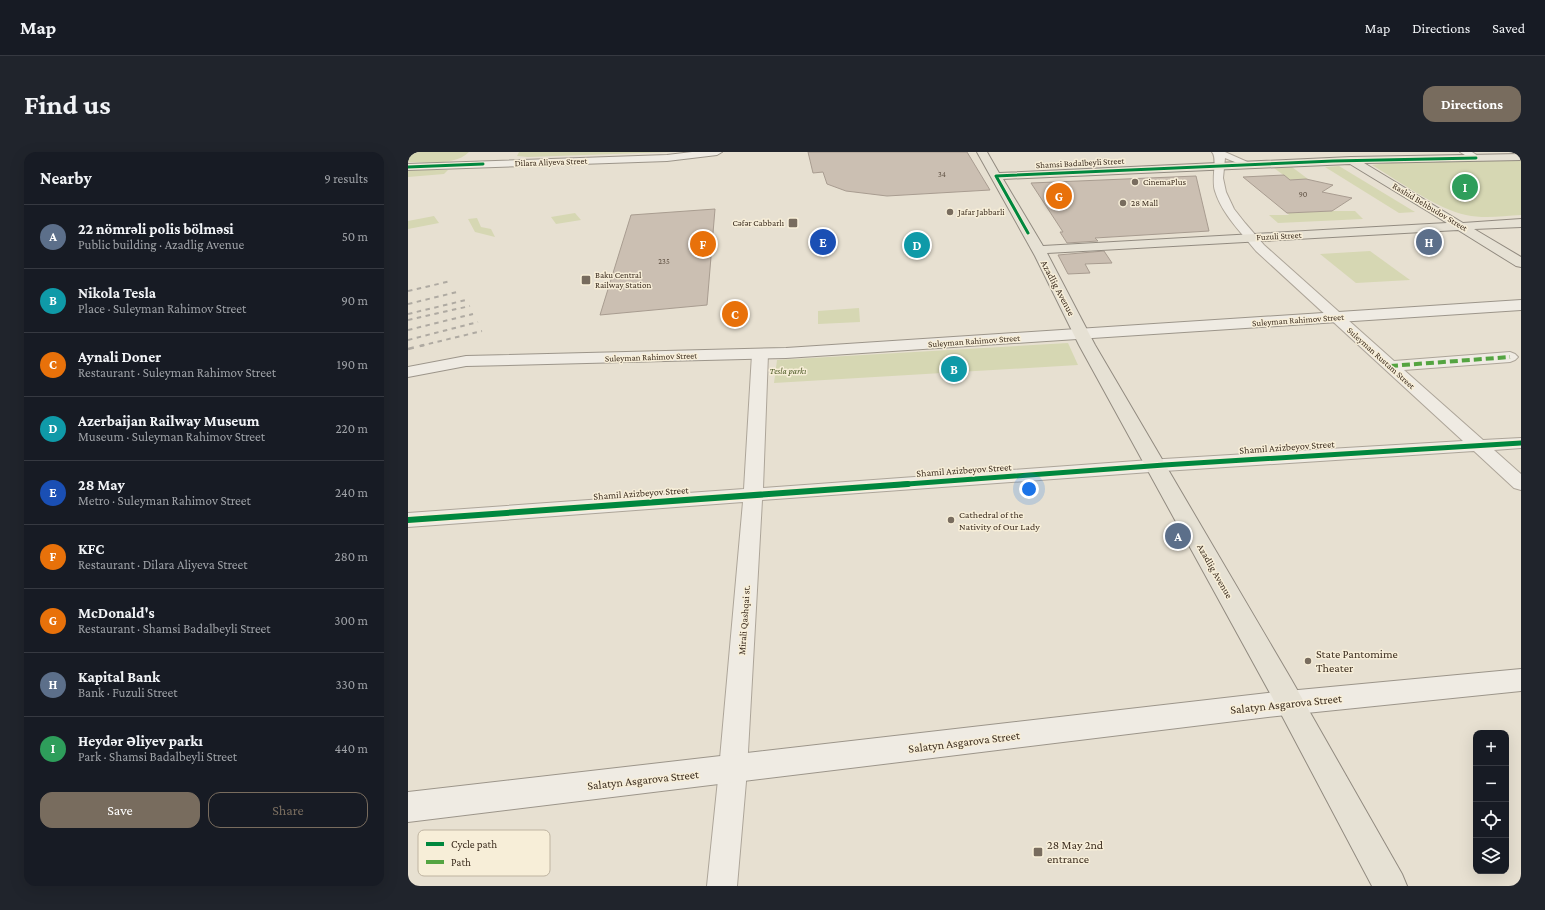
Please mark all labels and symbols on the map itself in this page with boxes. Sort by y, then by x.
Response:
street label: Dilara Aliyeva Street [515,156,588,168]
street label: Shamsi Badalbeyli Street [1036,156,1126,170]
house number: 34 [938,170,946,179]
pin: I [1452,172,1478,202]
marker: CinemaPlus [1130,177,1140,187]
place label: CinemaPlus [1143,177,1187,187]
pin: G [1046,181,1072,211]
street label: Rashid Behbudov Street [1391,181,1470,234]
house number: 90 [1299,190,1308,199]
marker: 28 Mall [1118,198,1128,208]
place label: 28 Mall [1131,198,1159,208]
marker: Jafar Jabbarli [945,207,955,217]
place label: Jafar Jabbarli [957,207,1005,217]
marker: Cəfər Cabbarlı [787,217,799,229]
place label: Cəfər Cabbarlı [733,218,785,228]
pin: E [810,227,836,257]
pin: H [1416,227,1442,257]
pin: F [690,229,716,259]
pin: D [904,230,930,260]
street label: Fuzuli Street [1256,230,1303,242]
house number: 235 [658,257,670,266]
street label: Azadlig Avenue [1039,258,1078,318]
place label: Baku Central Railway Station [595,270,651,290]
marker: Baku Central Railway Station [580,274,592,286]
pin: C [722,299,748,329]
street label: Suleyman Rahimov Street [1252,312,1345,328]
street label: Suleyman Rustam Street [1345,325,1418,392]
street label: Suleyman Rahimov Street [928,333,1021,349]
street label: Suleyman Rahimov Street [605,350,698,364]
pin: B [941,354,967,384]
park label: Tesla parkı [770,366,807,376]
street label: Shamil Azizbeyov Street [1239,438,1336,456]
street label: Shamil Azizbeyov Street [916,461,1013,479]
your location [1019,479,1039,499]
street label: Shamil Azizbeyov Street [593,484,690,502]
place label: Cathedral of the Nativity of Our Lady [959,509,1040,532]
marker: Cathedral of the Nativity of Our Lady [946,515,956,525]
pin: A [1165,521,1191,551]
street label: Azadlig Avenue [1195,542,1235,601]
street label: Mirali Qashqai st. [736,584,752,656]
place label: State Pantomime Theater [1316,647,1398,675]
marker: State Pantomime Theater [1303,656,1313,666]
street label: Salatyn Asgarova Street [1229,691,1344,717]
street label: Salatyn Asgarova Street [907,728,1022,756]
street label: Salatyn Asgarova Street [586,767,701,793]
legend [418,830,550,876]
text: Cycle path [451,838,497,851]
place label: 28 May 2nd entrance [1047,838,1104,866]
marker: 28 May 2nd entrance [1032,846,1044,858]
text: Path [451,856,471,868]

